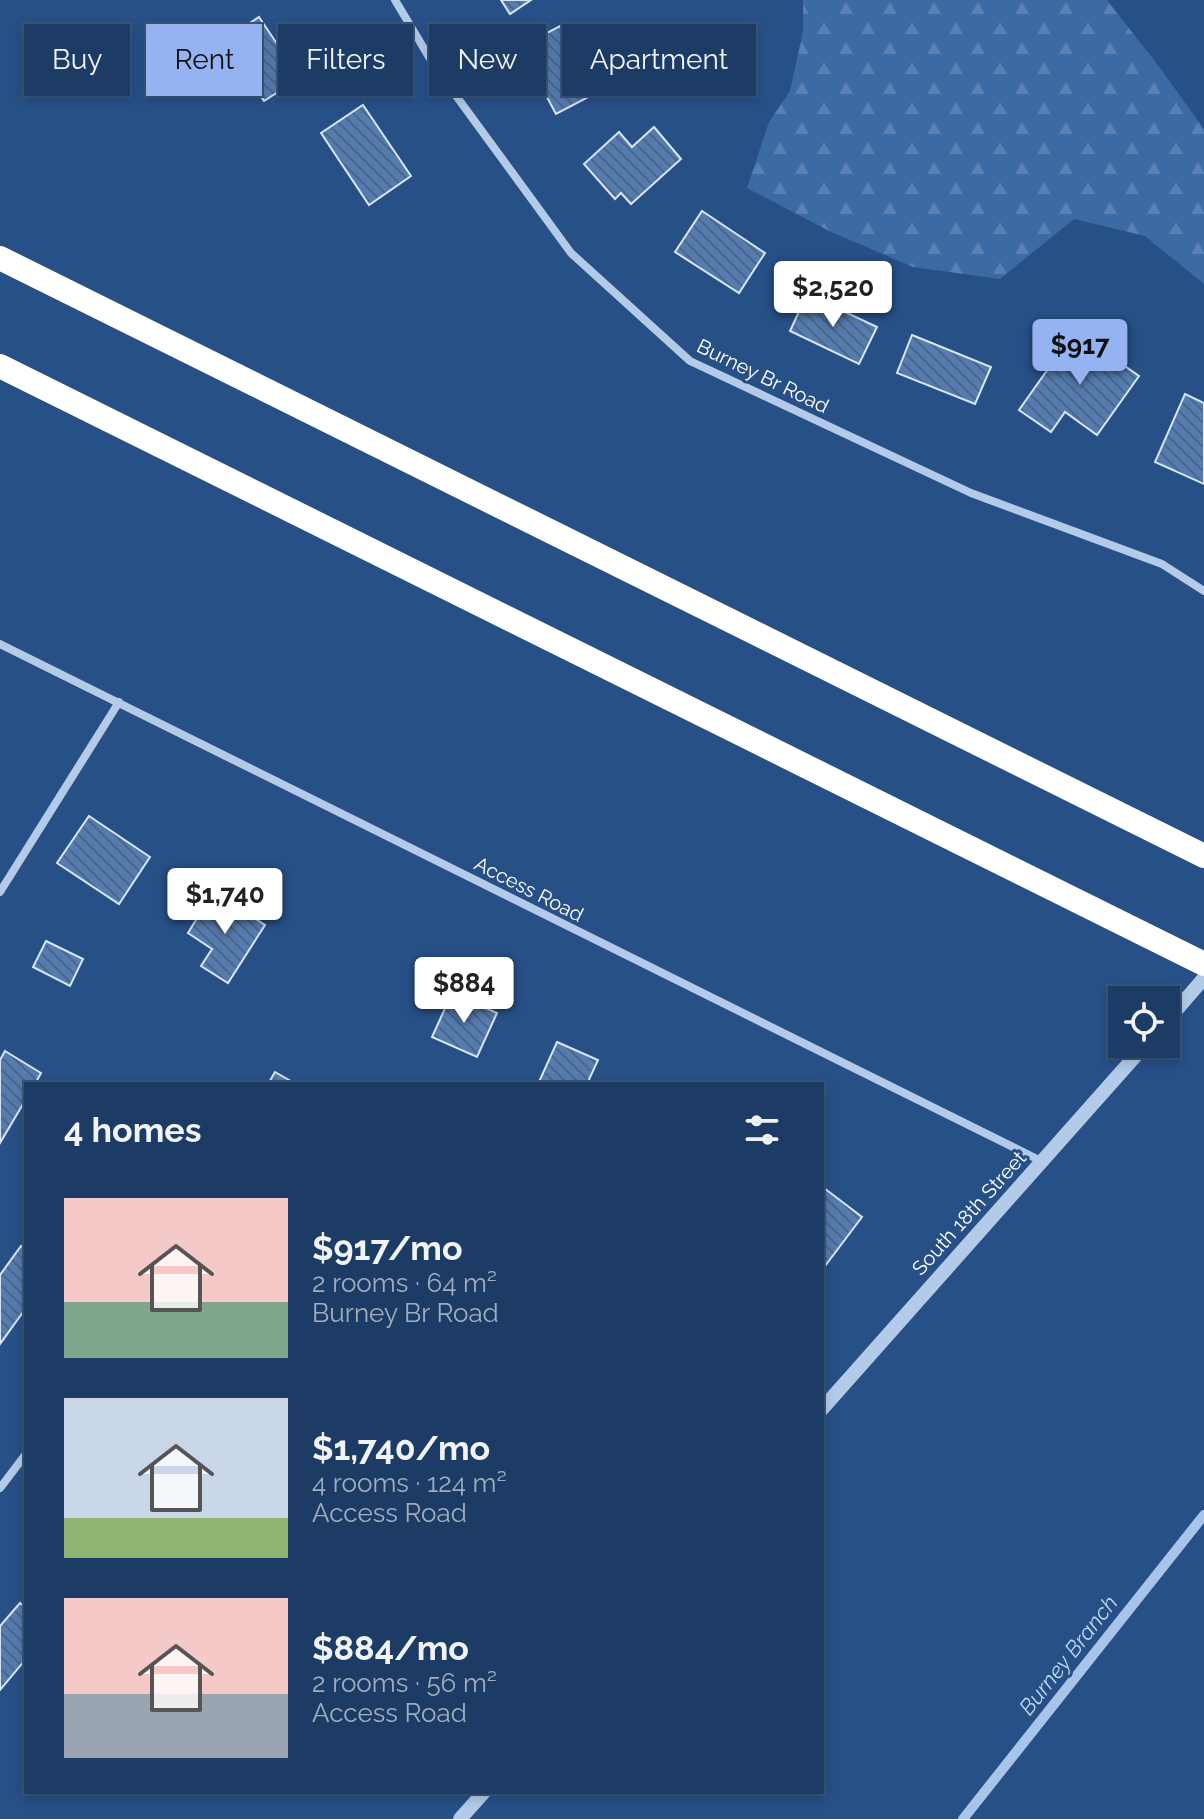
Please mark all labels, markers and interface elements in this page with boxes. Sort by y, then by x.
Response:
chip: Buy [24,24,130,96]
chip: Rent [146,24,262,96]
chip: Filters [278,24,413,96]
chip: New [429,24,546,96]
chip: Apartment [562,24,756,96]
pin: $2,520 [768,261,898,329]
text: $2,520 [792,272,874,302]
pin: $917 [1033,319,1127,387]
text: $917 [1050,330,1110,360]
street label: Burney Br Road [693,334,833,418]
street label: Access Road [470,851,588,927]
pin: $1,740 [160,868,290,936]
text: $1,740 [185,879,265,909]
pin: $884 [417,957,511,1025]
text: $884 [433,968,495,998]
map controls [1108,986,1180,1058]
button: locate [1108,986,1180,1058]
icon: filters [740,1108,784,1152]
text: 4 homes [64,1110,202,1150]
street label: South 18th Street [907,1146,1031,1280]
text: $917/mo [312,1228,463,1268]
icon: home [128,1230,224,1326]
text: 2 rooms · 64 m² [312,1268,497,1298]
text: Burney Br Road [312,1298,499,1328]
text: $1,740/mo [312,1428,490,1468]
icon: home [128,1430,224,1526]
text: 4 rooms · 124 m² [312,1468,507,1498]
text: Access Road [312,1498,467,1528]
water label: Burney Branch [1013,1590,1123,1720]
text: $884/mo [312,1628,469,1668]
icon: home [128,1630,224,1726]
text: 2 rooms · 56 m² [312,1668,497,1698]
text: Access Road [312,1698,467,1728]

